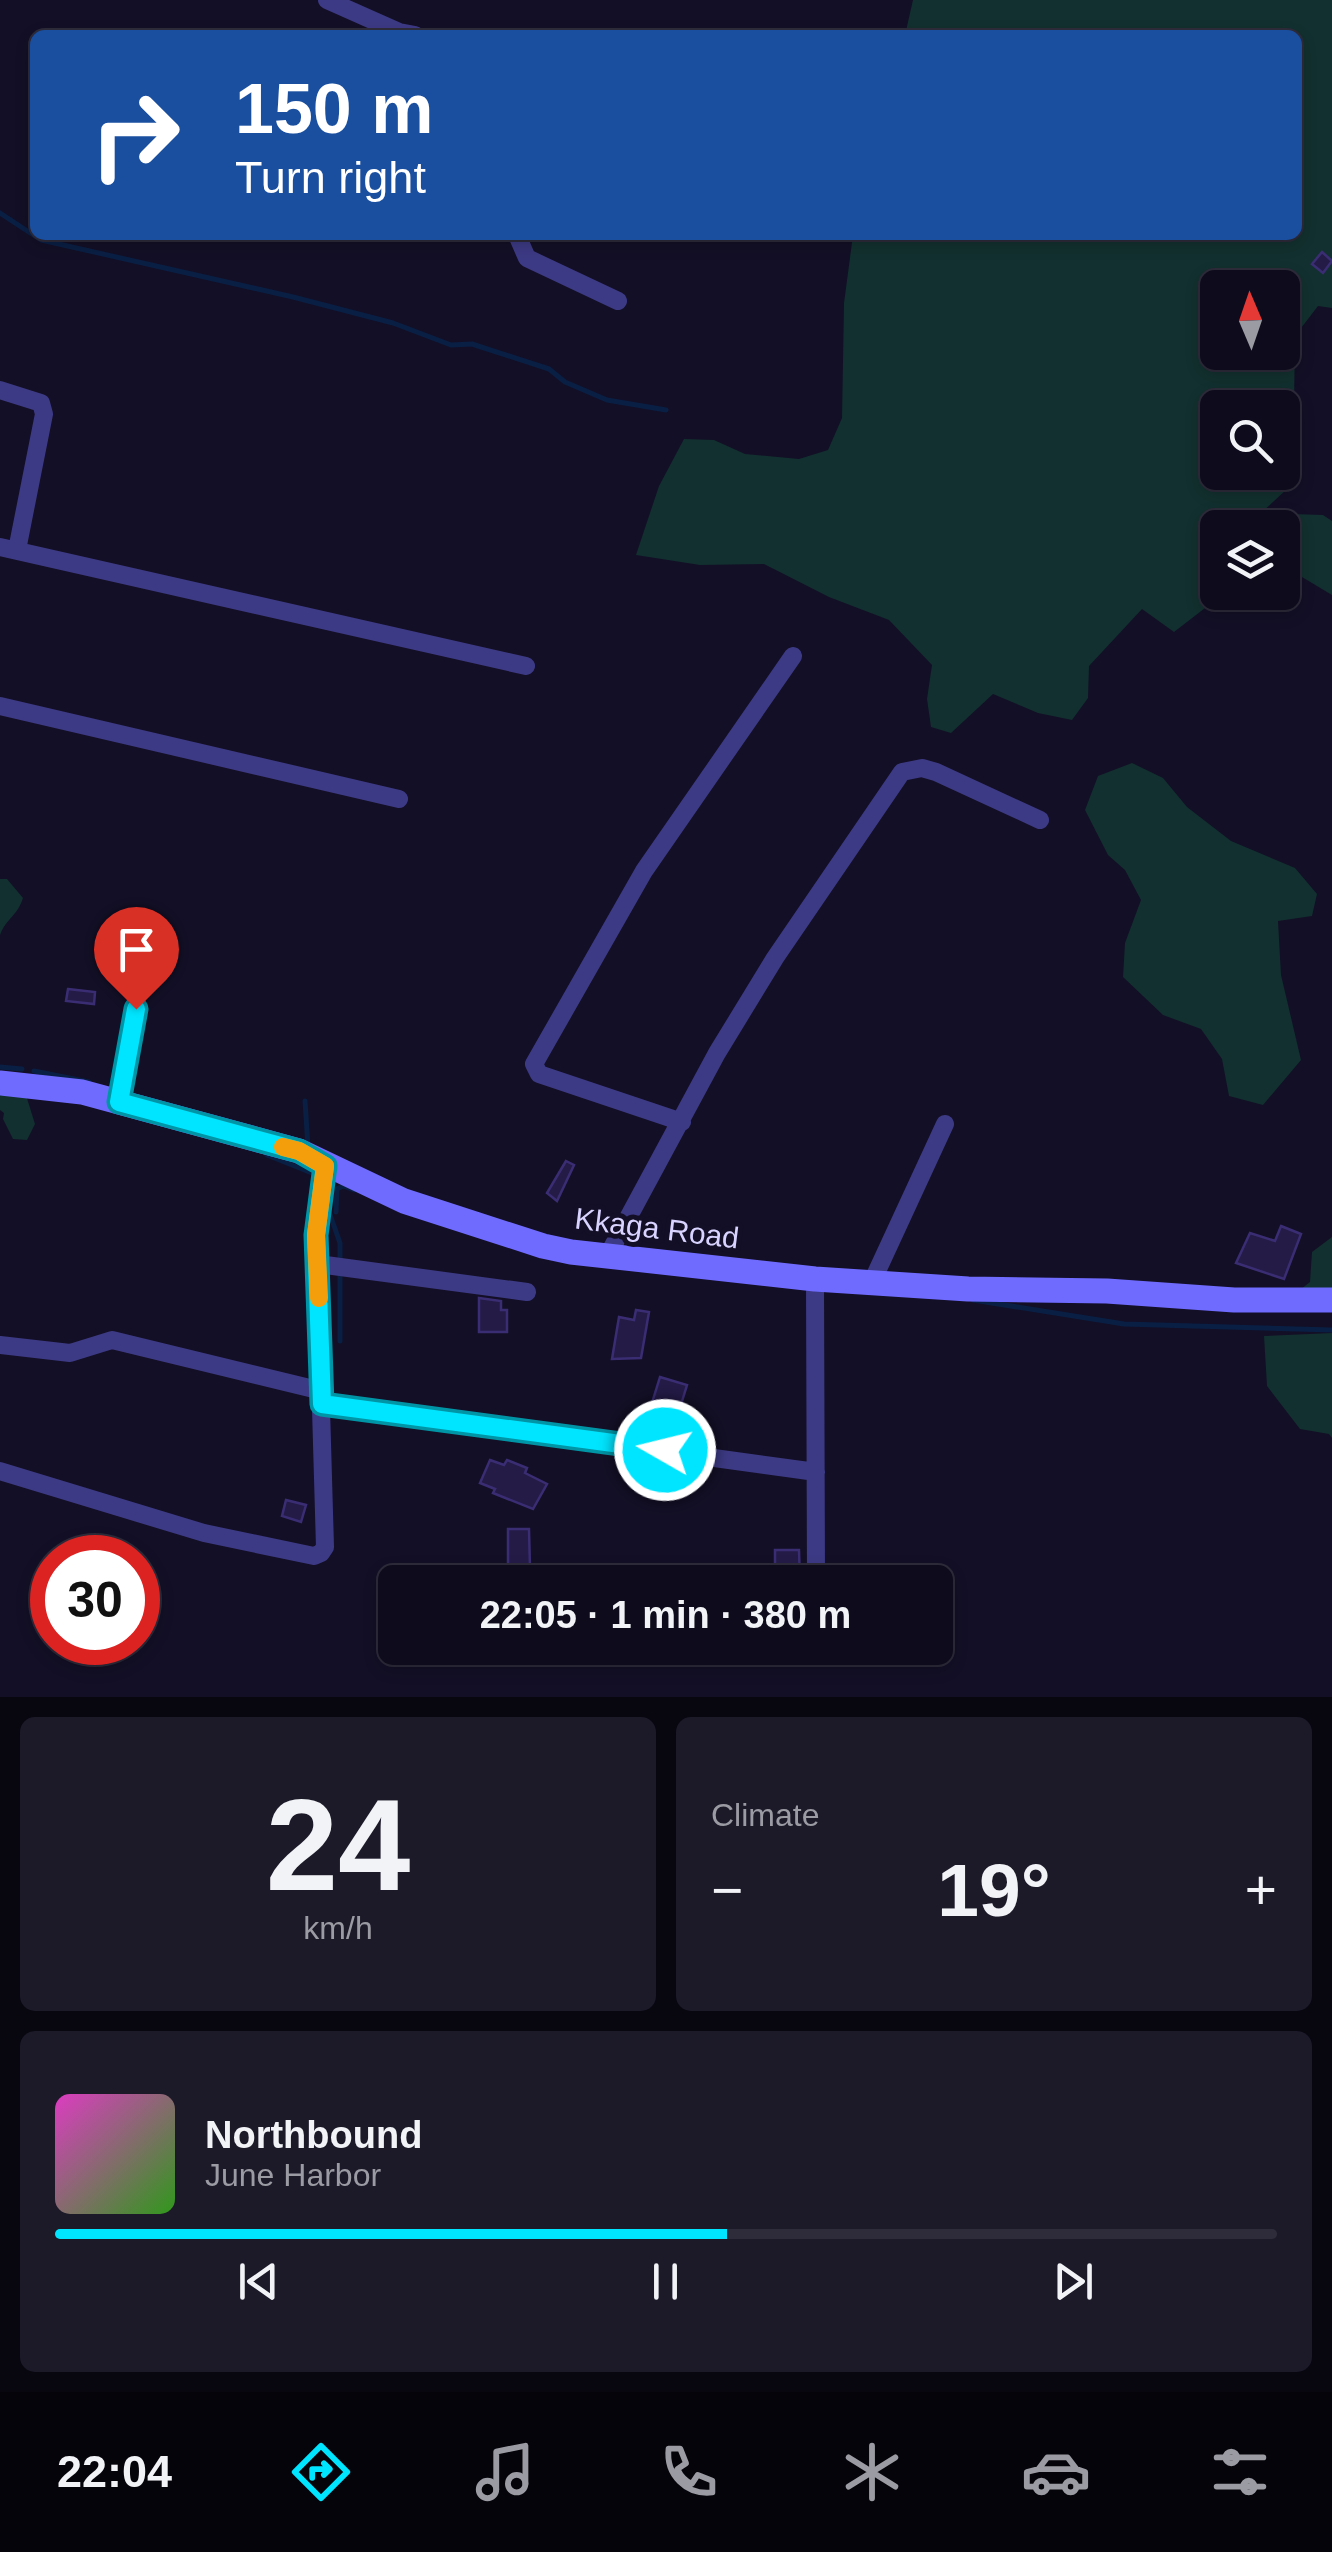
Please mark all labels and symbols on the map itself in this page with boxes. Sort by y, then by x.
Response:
north arrow [1200,270,1300,370]
pin [94,907,179,1010]
street label: Kkaga Road [573,1202,741,1254]
position arrow [613,1398,717,1502]
speed limit sign: 30 [30,1535,160,1665]

